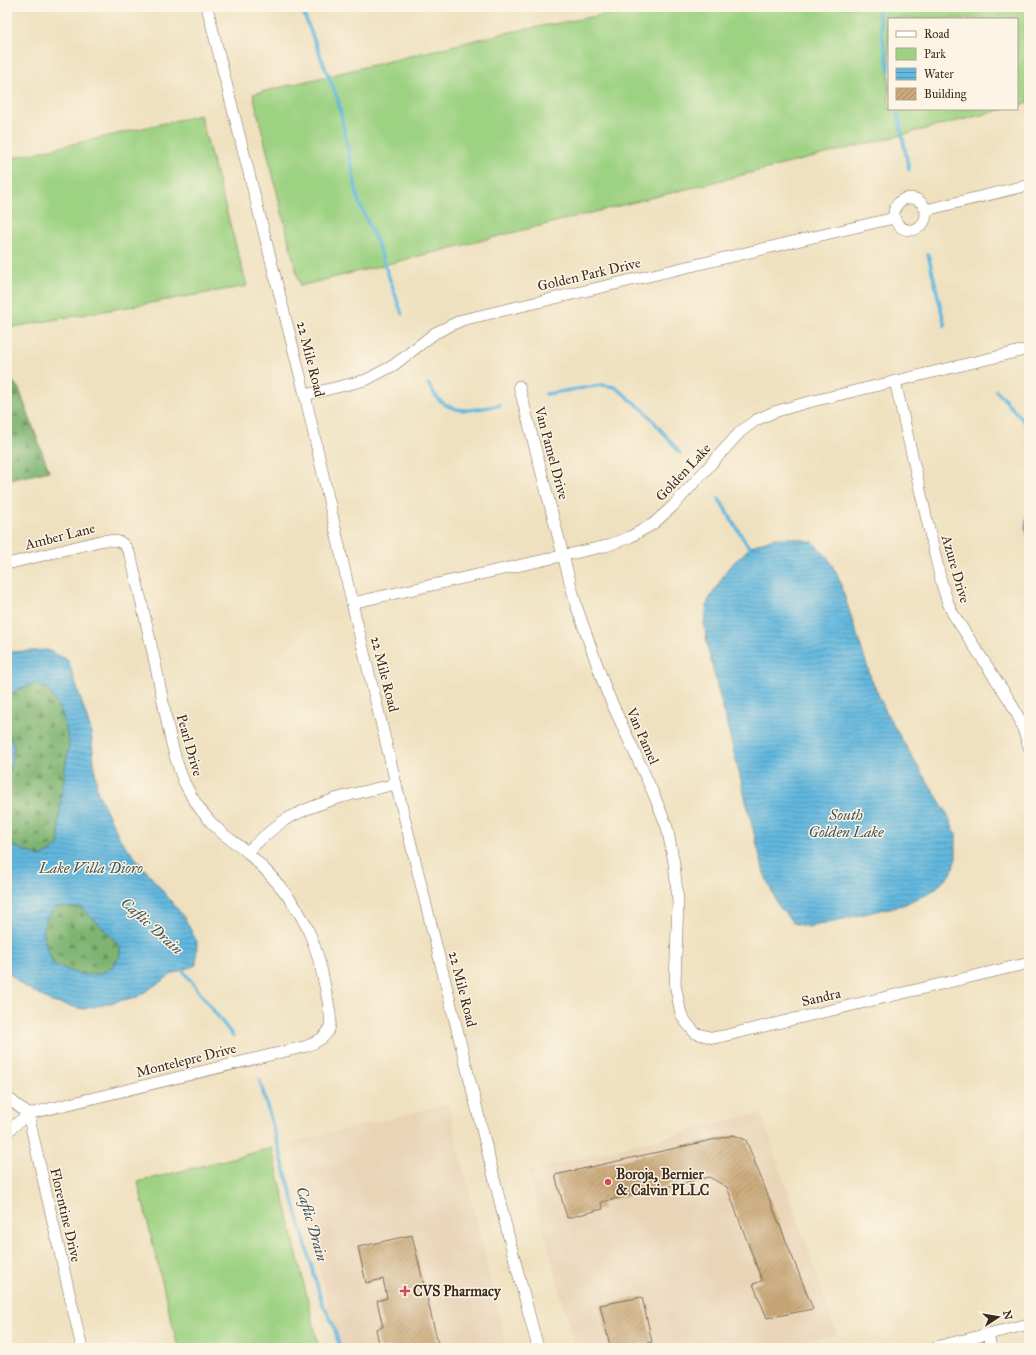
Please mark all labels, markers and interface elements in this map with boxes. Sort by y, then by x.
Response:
legend [888,18,1018,110]
text: Road [924,27,950,41]
text: Park [924,47,946,61]
text: Water [924,67,954,81]
text: Building [924,87,967,102]
street label: Golden Park Drive [536,254,642,295]
street label: 22 Mile Road [293,319,328,399]
street label: Van Pamel Drive [531,404,572,502]
street label: Golden Lake [652,440,715,505]
street label: Amber Lane [22,520,97,554]
street label: Azure Drive [937,532,973,605]
street label: 22 Mile Road [367,634,402,714]
street label: Van Pamel [622,704,663,767]
street label: Pearl Drive [173,712,207,778]
water label: South Golden Lake [808,806,884,841]
water label: Lake Villa Dioro [38,859,143,877]
water label: Caflic Drain [117,894,187,959]
street label: 22 Mile Road [445,949,480,1029]
street label: Sandra [800,985,842,1010]
street label: Montelepre Drive [134,1040,238,1081]
street label: Florentine Drive [46,1166,85,1264]
place label: Boroja, Bernier & Calvin PLLC [616,1166,709,1199]
marker: Boroja, Bernier & Calvin PLLC [603,1177,613,1187]
water label: Caflic Drain [292,1185,331,1264]
place label: CVS Pharmacy [413,1283,502,1301]
marker: CVS Pharmacy [400,1286,410,1296]
north arrow [978,1297,1018,1337]
text: N [1000,1309,1015,1322]

